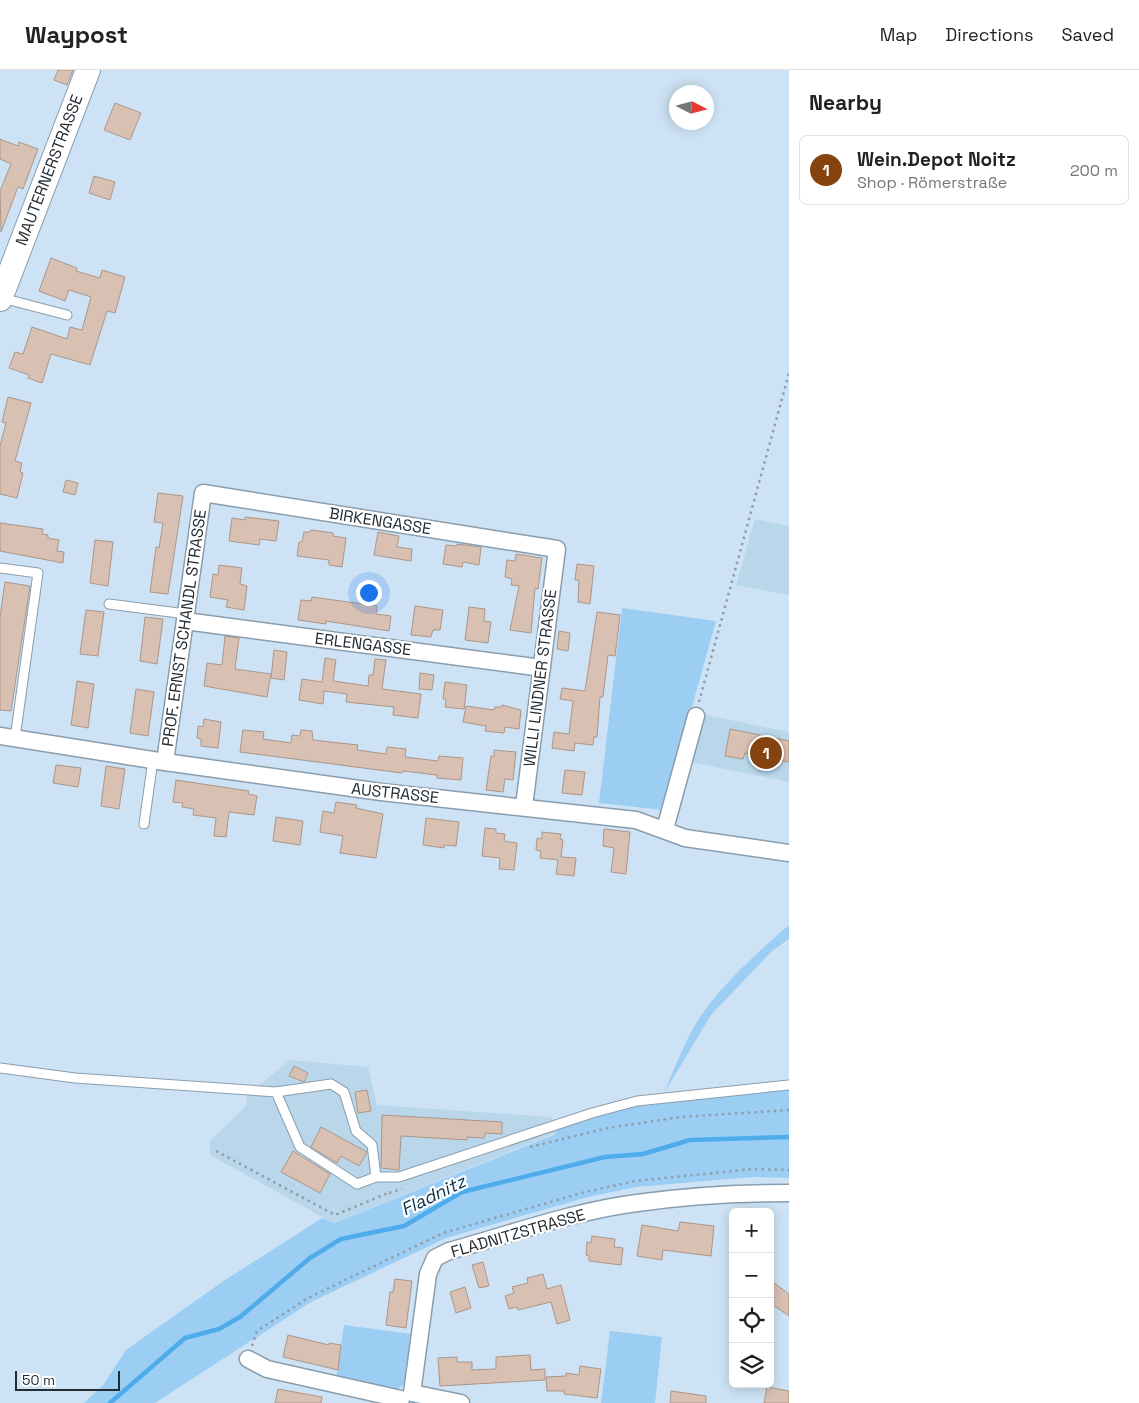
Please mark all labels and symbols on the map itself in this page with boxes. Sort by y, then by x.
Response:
north arrow [669,85,714,130]
street label: MAUTERNERSTRASSE [11,92,87,248]
street label: BIRKENGASSE [327,503,433,539]
street label: PROF. ERNST SCHANDL STRASSE [157,508,211,748]
your location [356,580,382,606]
street label: WILLI LINDNER STRASSE [519,588,561,768]
street label: ERLENGASSE [314,628,412,660]
pin: 1 [750,734,782,772]
street label: AUSTRASSE [350,778,440,808]
water label: Fladnitz [397,1169,470,1220]
street label: FLADNITZSTRASSE [448,1204,588,1262]
scale bar [15,1368,120,1391]

